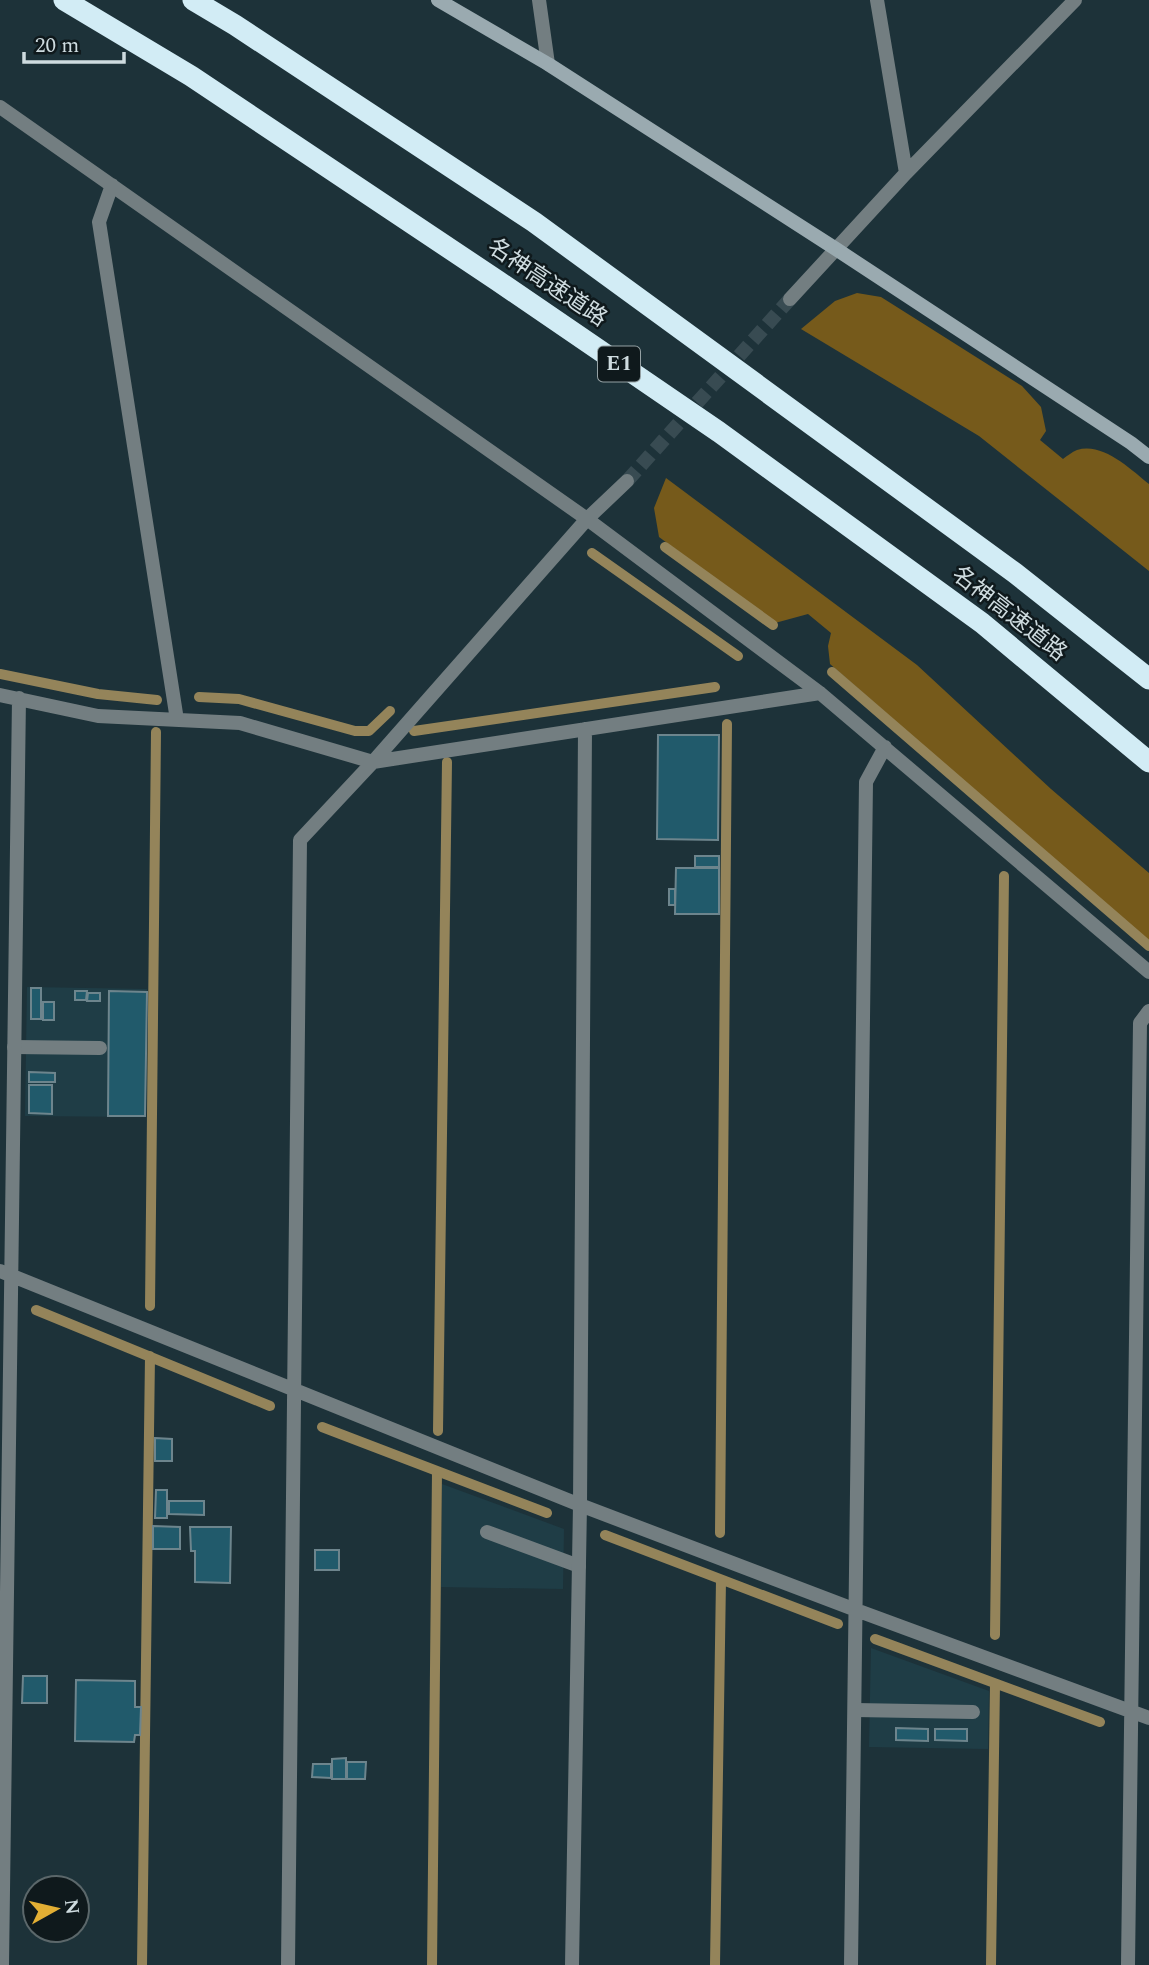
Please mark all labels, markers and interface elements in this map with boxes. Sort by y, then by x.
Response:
scale bar [24,21,124,65]
text: 20 m [35,30,79,62]
street label: 名神高速道路 [480,230,614,336]
road number: E1 [598,346,640,382]
street label: 名神高速道路 [944,558,1074,670]
north arrow [21,1874,91,1944]
text: N [56,1897,87,1917]

